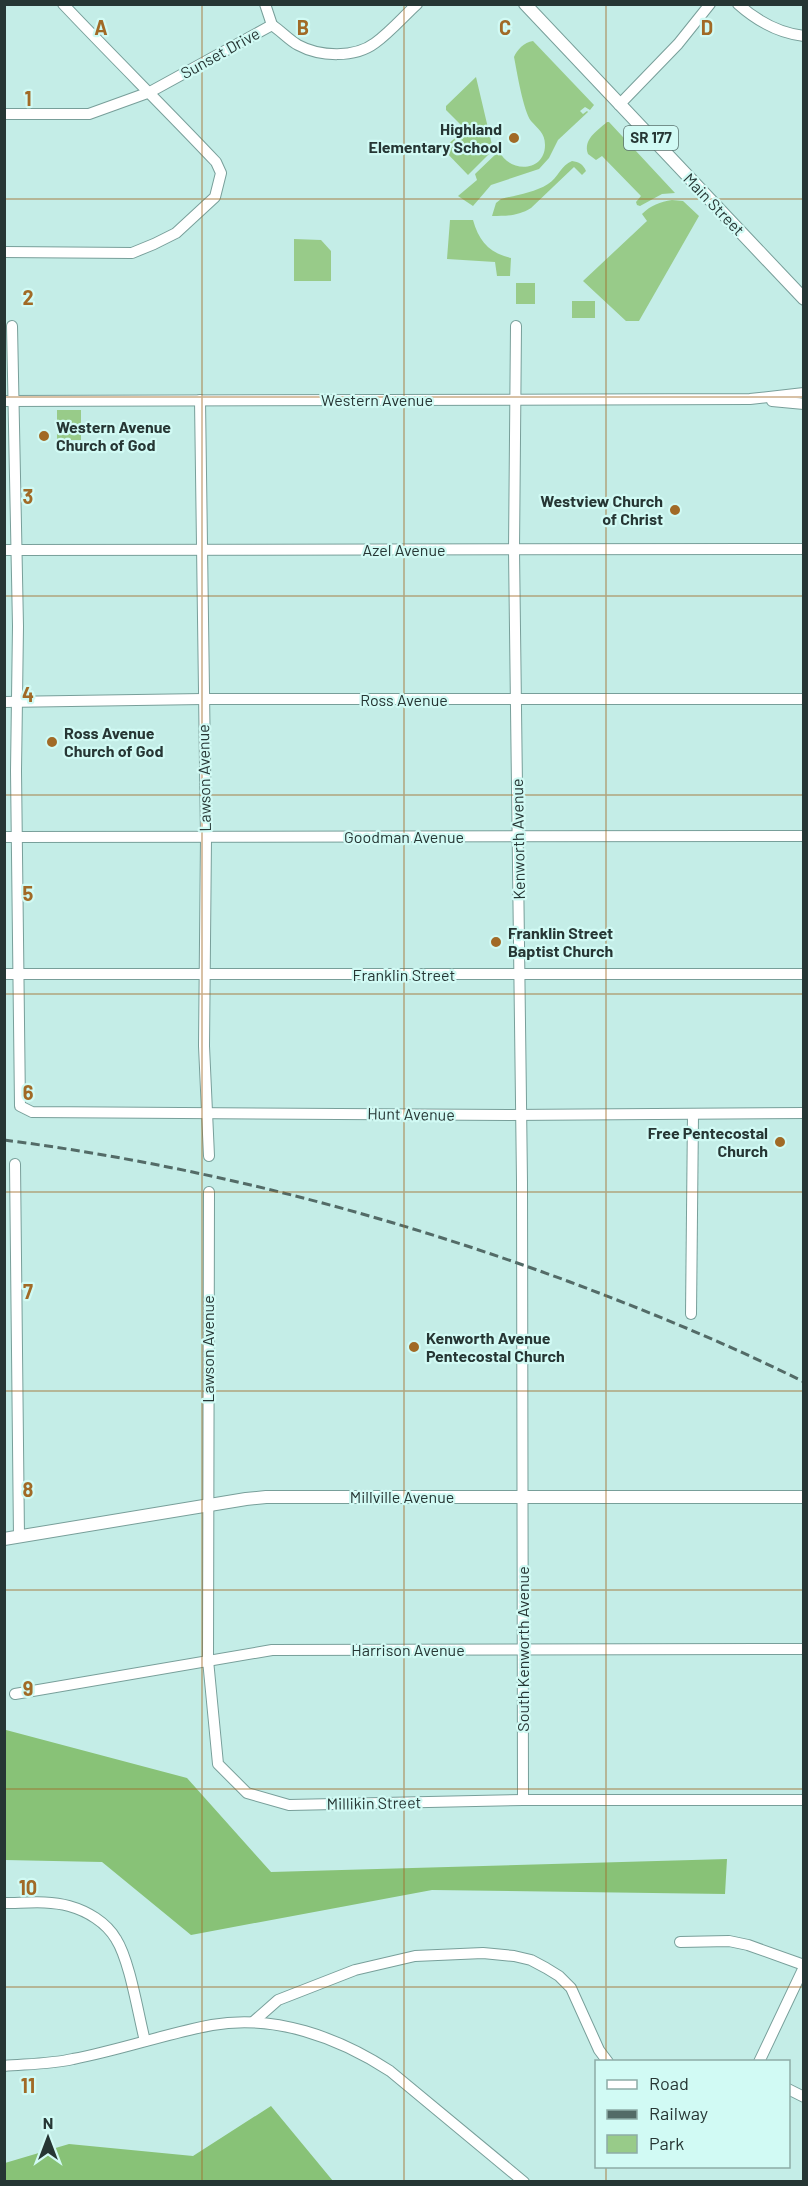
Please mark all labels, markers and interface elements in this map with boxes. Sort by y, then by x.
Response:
text: A [94,15,108,39]
text: B [297,15,309,39]
text: C [499,15,511,39]
text: D [701,15,713,39]
street label: Sunset Drive [177,23,263,82]
text: 1 [24,86,32,110]
place label: Highland Elementary School [369,119,502,156]
road number: SR 177 [624,126,678,150]
marker: Highland Elementary School [507,131,521,145]
street label: Main Street [680,169,749,239]
text: 2 [22,285,34,309]
street label: Western Avenue [321,390,433,409]
place label: Western Avenue Church of God [56,417,171,454]
marker: Western Avenue Church of God [37,429,51,443]
text: 3 [23,484,33,508]
place label: Westview Church of Christ [540,491,663,528]
marker: Westview Church of Christ [668,503,682,517]
street label: Azel Avenue [362,540,446,559]
text: 4 [22,682,34,706]
street label: Ross Avenue [360,690,448,709]
place label: Ross Avenue Church of God [64,723,164,760]
street label: Lawson Avenue [193,724,214,832]
marker: Ross Avenue Church of God [45,735,59,749]
street label: Kenworth Avenue [507,778,528,900]
street label: Goodman Avenue [344,827,464,846]
text: 5 [23,881,34,905]
place label: Franklin Street Baptist Church [508,923,613,960]
marker: Franklin Street Baptist Church [489,935,503,949]
street label: Franklin Street [353,965,455,984]
text: 6 [23,1080,34,1104]
street label: Hunt Avenue [367,1103,455,1124]
place label: Free Pentecostal Church [648,1123,768,1160]
marker: Free Pentecostal Church [773,1135,787,1149]
text: 7 [23,1279,33,1303]
street label: Lawson Avenue [198,1295,217,1403]
place label: Kenworth Avenue Pentecostal Church [426,1328,565,1365]
marker: Kenworth Avenue Pentecostal Church [407,1340,421,1354]
text: 8 [23,1477,34,1501]
street label: Millville Avenue [350,1487,454,1506]
street label: South Kenworth Avenue [513,1566,532,1732]
street label: Harrison Avenue [351,1640,465,1659]
text: 9 [23,1676,33,1700]
street label: Millikin Street [327,1792,421,1813]
text: 10 [19,1875,37,1899]
legend [595,2060,790,2168]
text: Road [649,2072,689,2094]
text: 11 [21,2073,35,2097]
text: Railway [649,2102,708,2124]
north arrow [18,2108,78,2168]
text: N [43,2113,53,2132]
text: Park [649,2132,684,2154]

